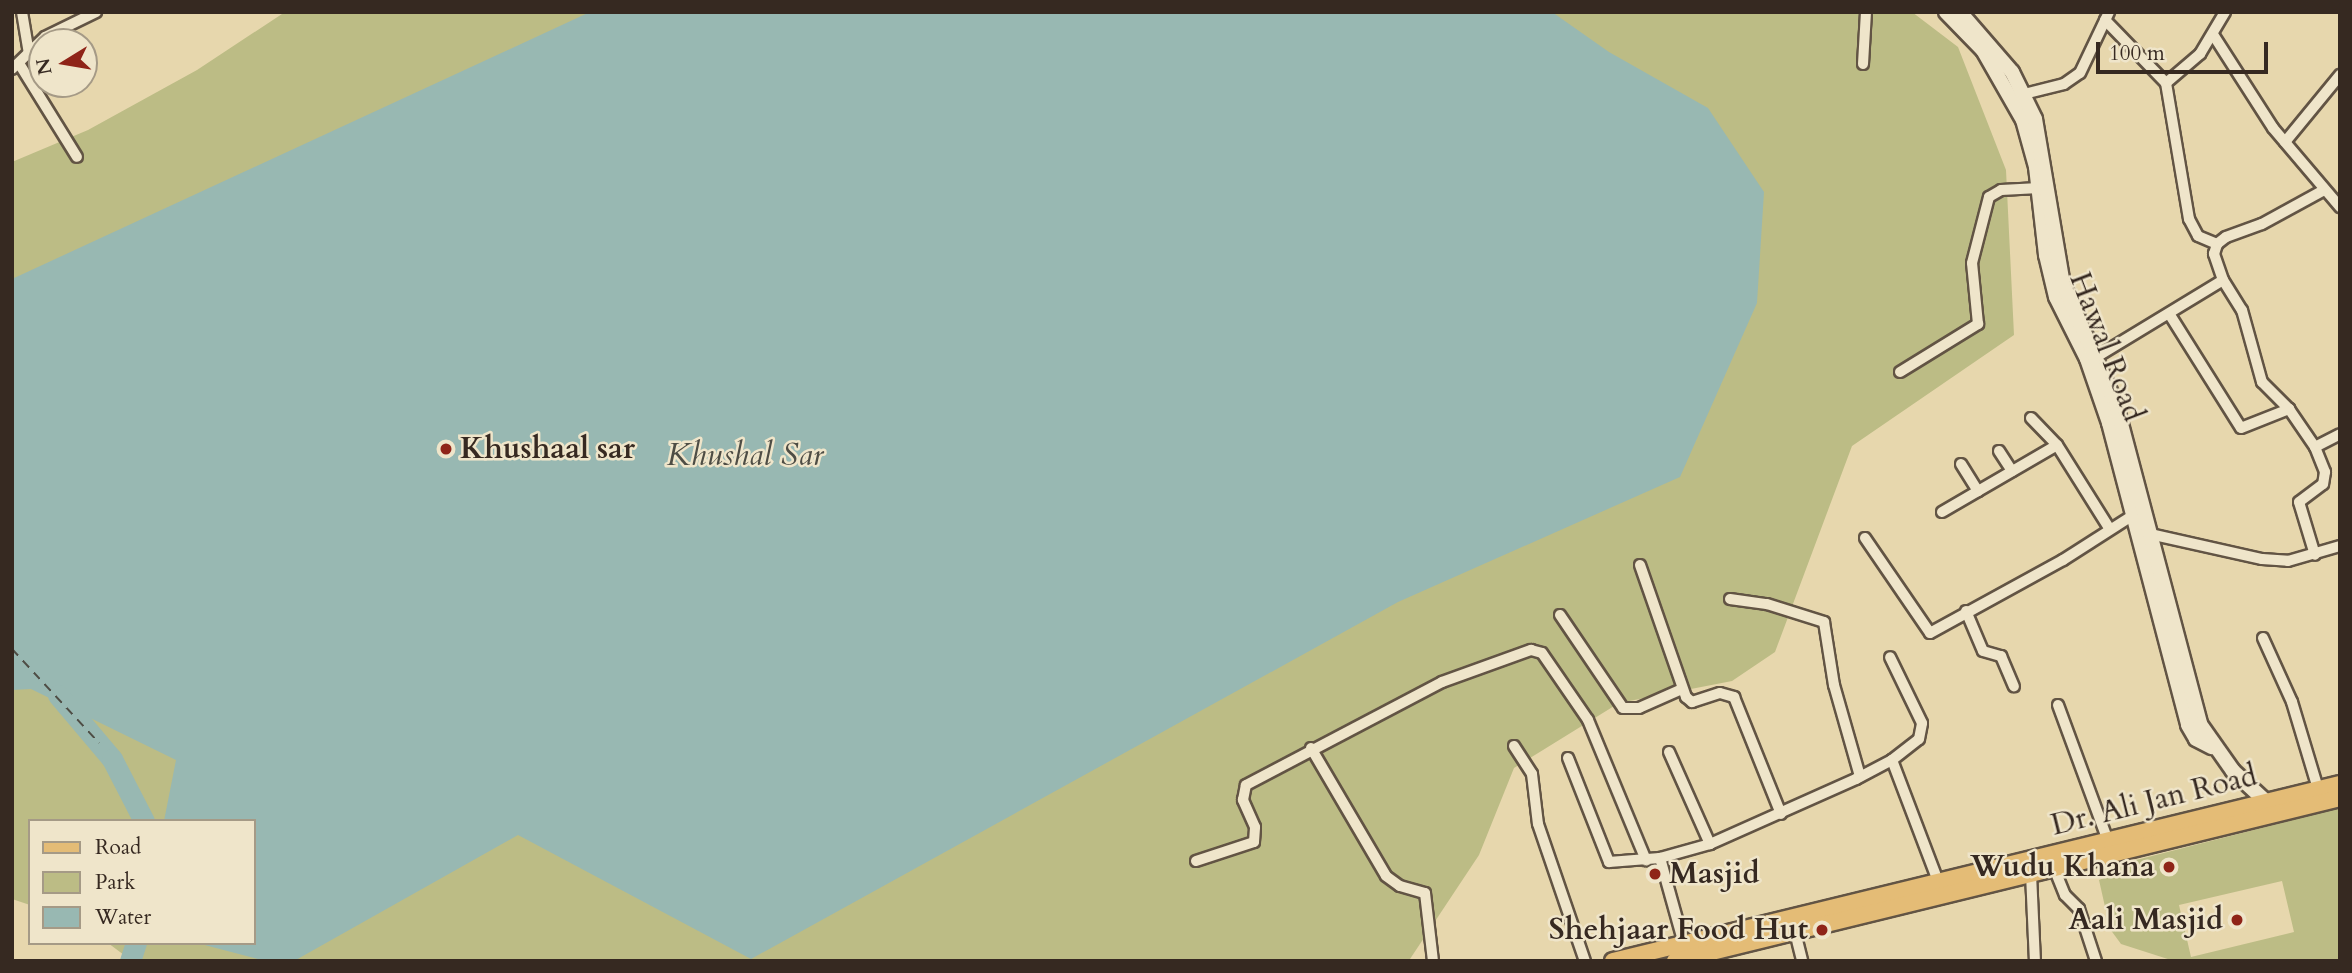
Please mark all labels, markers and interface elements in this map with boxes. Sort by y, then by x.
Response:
north arrow [28,28,98,98]
scale bar [2100,28,2272,72]
text: 100 m [2109,39,2165,68]
text: N [30,56,59,77]
street label: Hawal Road [2061,267,2151,427]
place label: Khushaal sar [460,431,635,467]
water label: Khushal Sar [667,436,823,474]
marker: Khushaal sar [438,441,454,457]
street label: Dr. Ali Jan Road [2047,758,2261,844]
legend [28,819,256,945]
text: Road [95,833,141,862]
place label: Wudu Khana [1970,849,2155,885]
place label: Masjid [1669,856,1760,892]
marker: Wudu Khana [2161,859,2177,875]
marker: Masjid [1647,866,1663,882]
text: Park [95,868,135,897]
place label: Aali Masjid [2068,902,2223,938]
text: Water [95,903,151,932]
place label: Shehjaar Food Hut [1549,912,1808,948]
marker: Aali Masjid [2229,912,2245,928]
marker: Shehjaar Food Hut [1814,922,1830,938]

